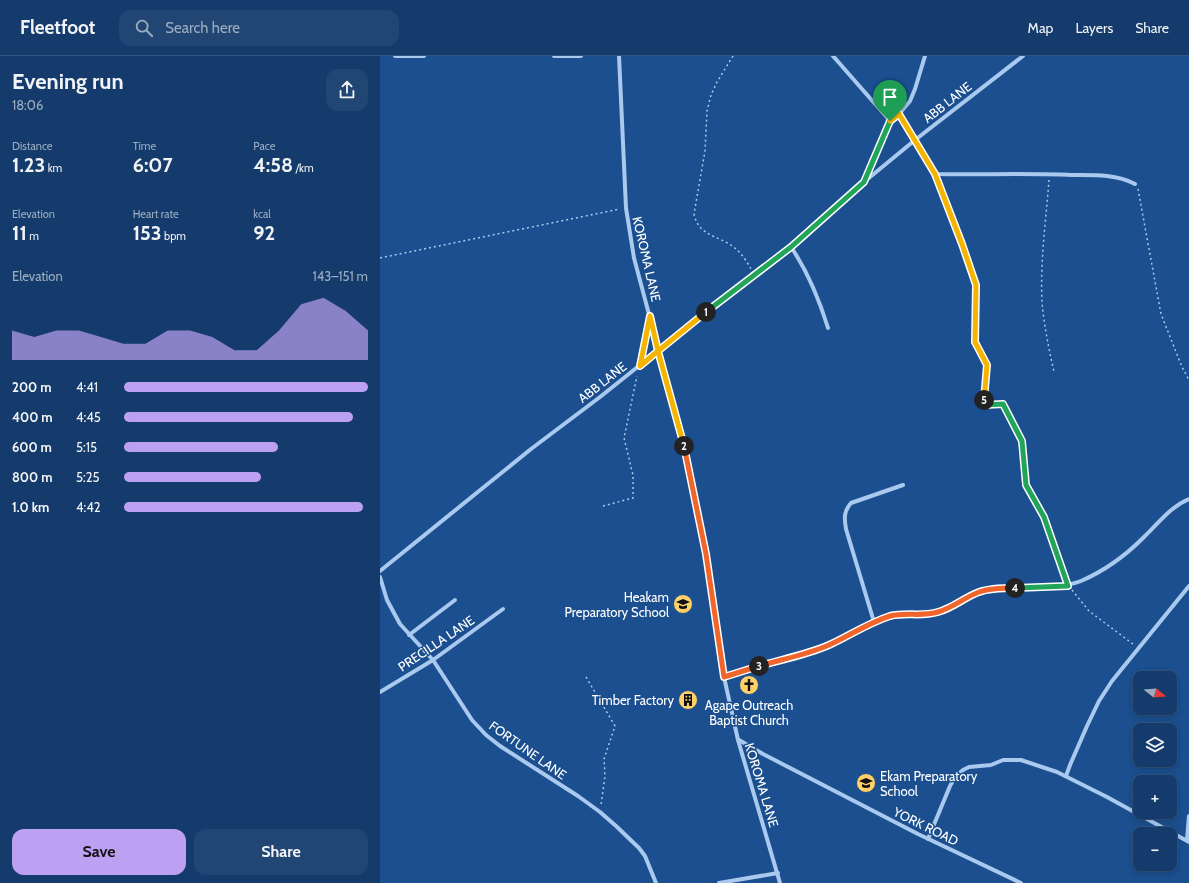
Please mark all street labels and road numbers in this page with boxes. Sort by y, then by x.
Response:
street label: ABB LANE [919,78,975,126]
street label: KOROMA LANE [629,215,665,303]
street label: ABB LANE [574,358,630,406]
street label: PRECILLA LANE [395,612,477,674]
street label: FORTUNE LANE [486,717,570,783]
street label: KOROMA LANE [742,741,782,829]
street label: YORK ROAD [890,803,961,849]

